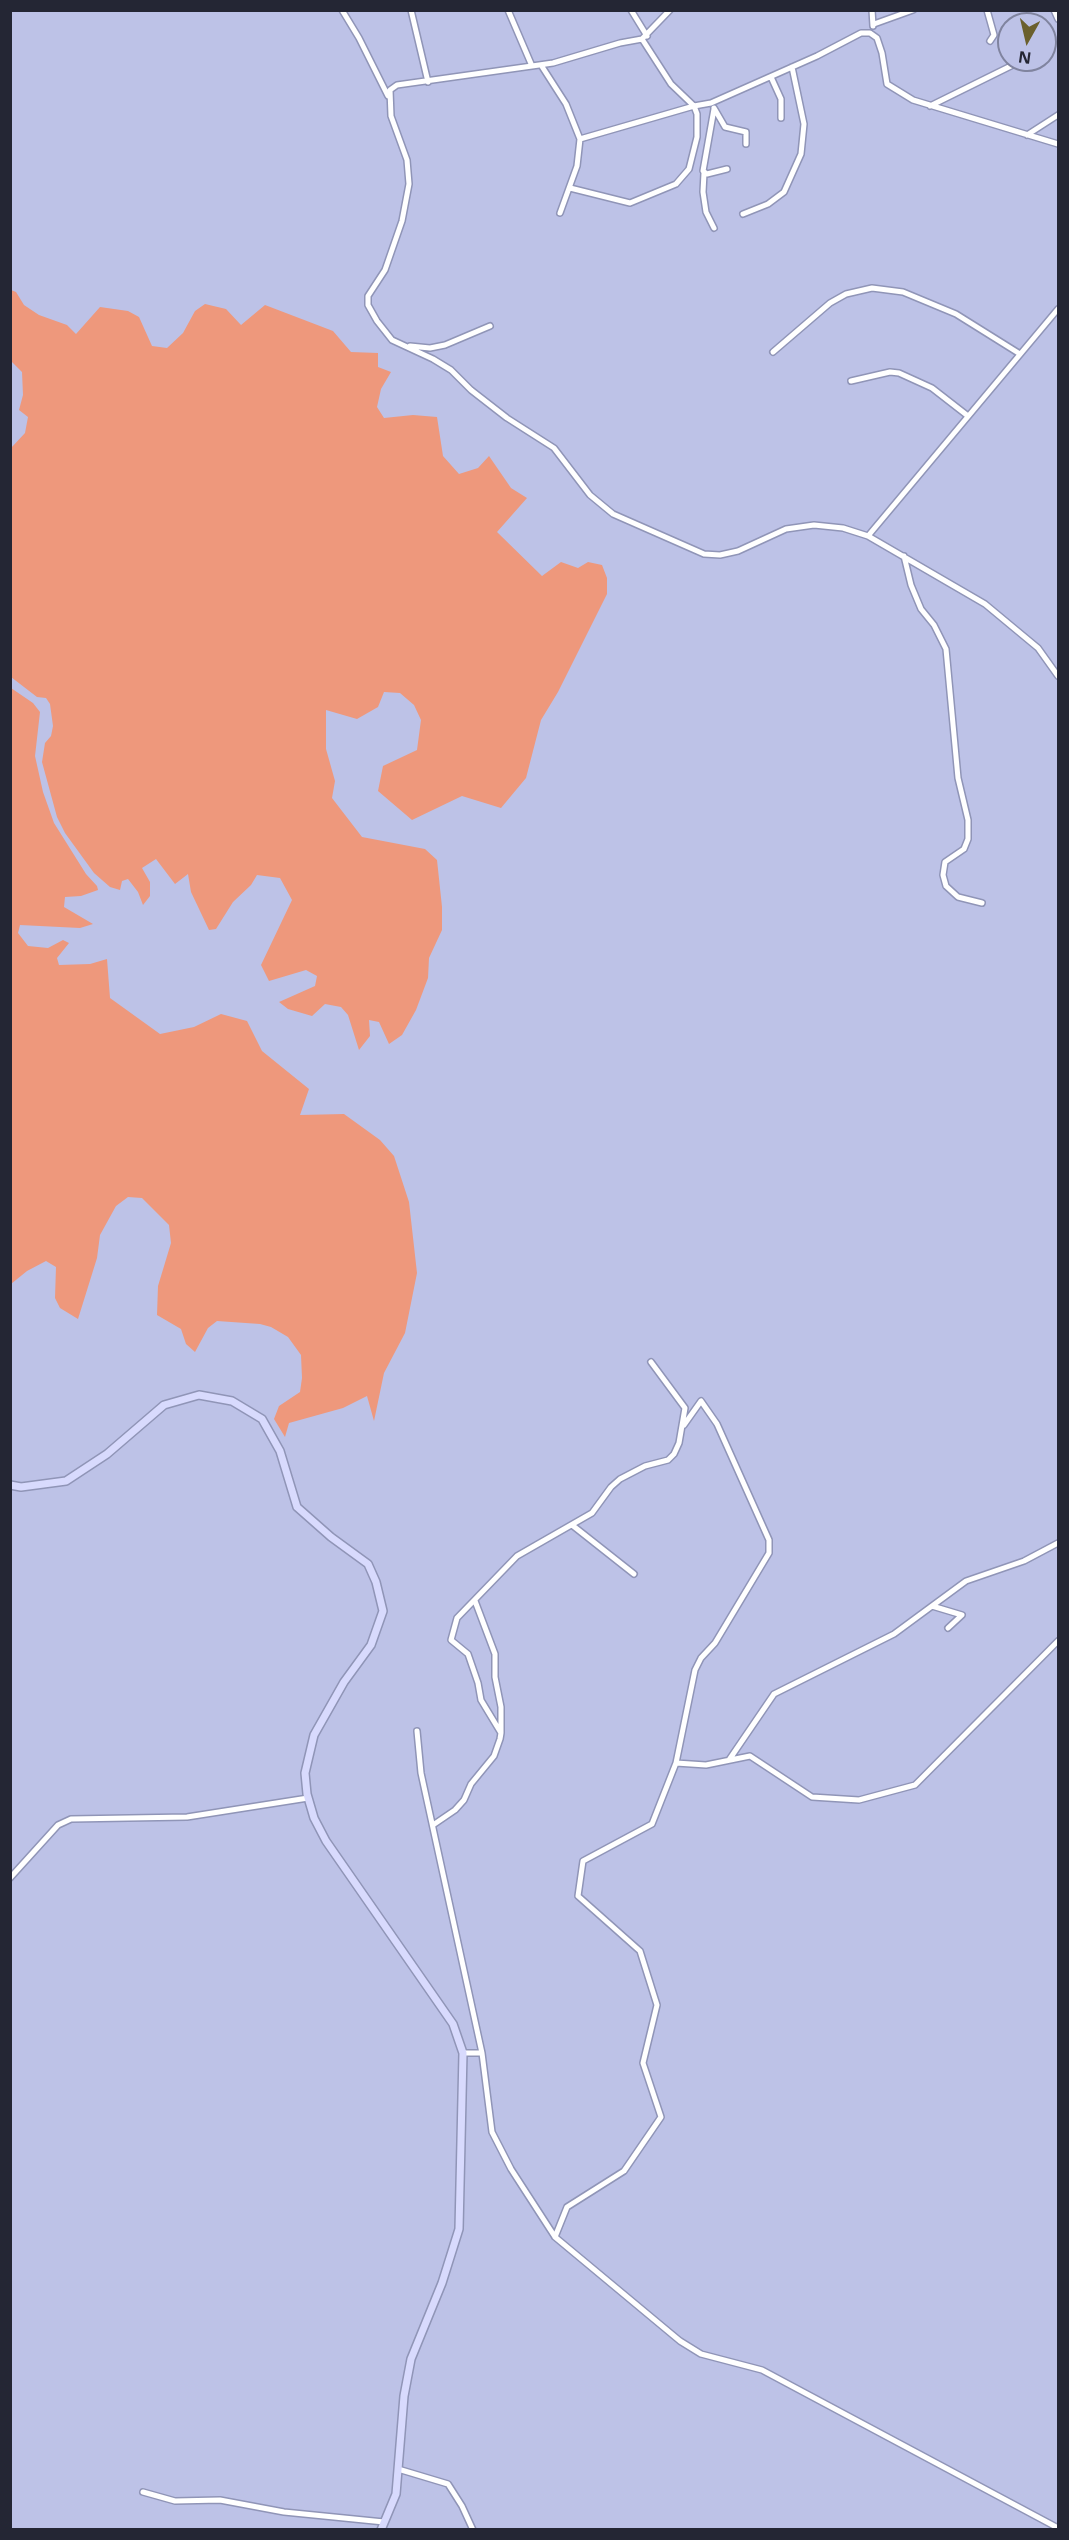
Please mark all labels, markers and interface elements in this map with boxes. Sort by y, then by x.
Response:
north arrow [997,12,1057,72]
text: N [1017,46,1033,70]

